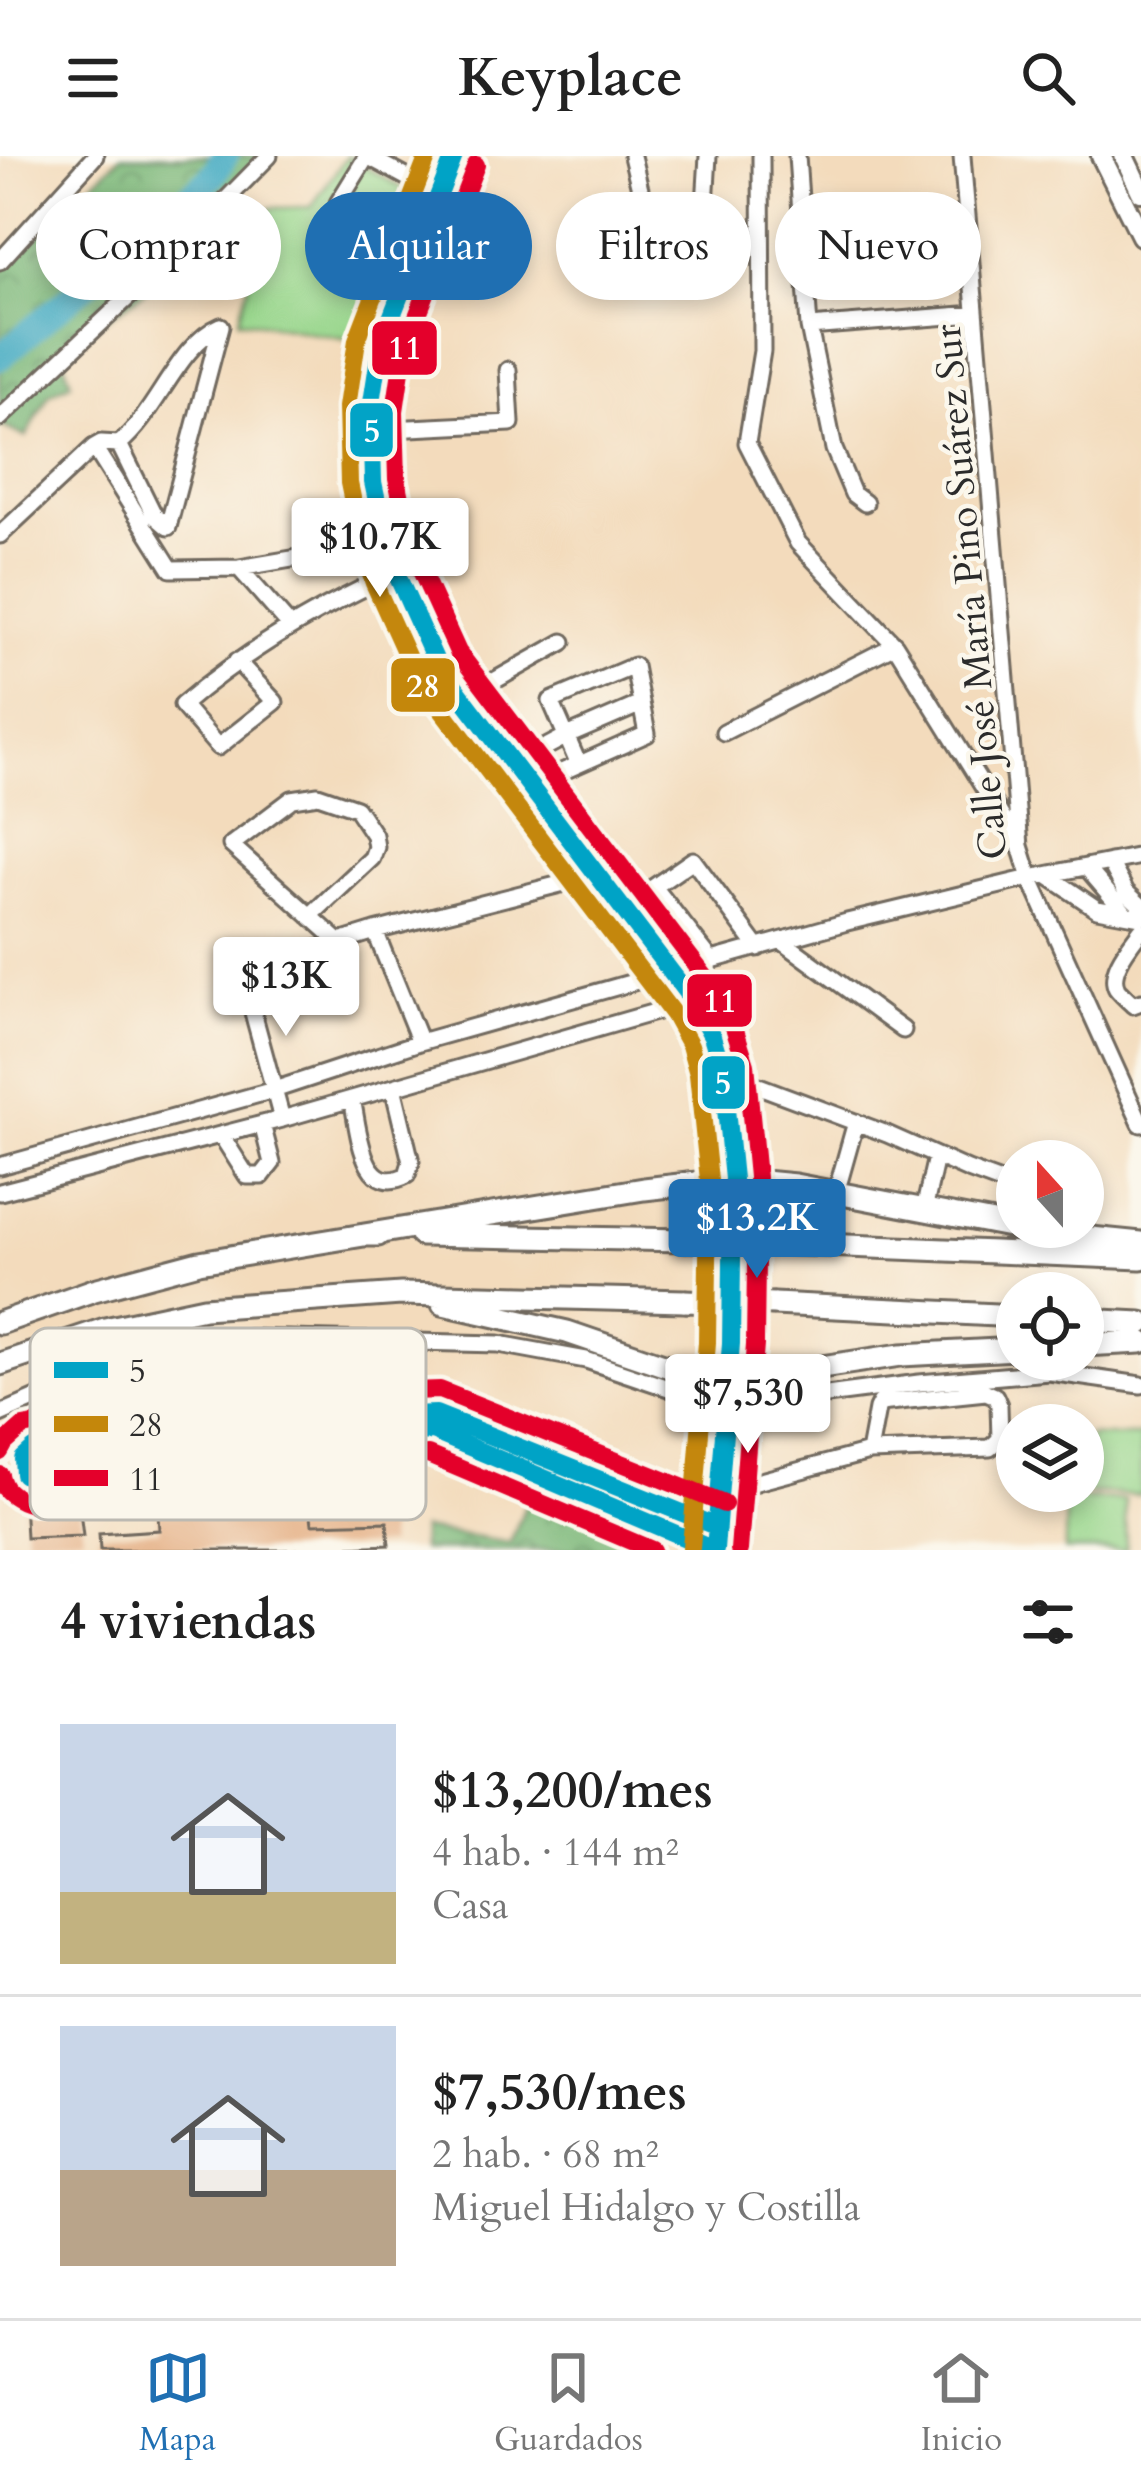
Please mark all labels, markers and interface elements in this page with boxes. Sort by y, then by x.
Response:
text: Keyplace [458,42,683,115]
icon: menu [60,45,126,111]
icon: search [1015,45,1081,111]
chip: Comprar [36,192,281,300]
chip: Alquilar [305,192,532,300]
chip: Filtros [556,192,751,300]
chip: Nuevo [775,192,981,300]
line badge: 11 [370,319,439,377]
street label: Calle José María Pino Suárez Sur [921,321,1020,862]
text: 11 [388,326,422,371]
line badge: 5 [348,401,395,459]
text: 5 [364,409,380,454]
pin: $10.7K [282,498,478,600]
text: $10.7K [319,510,441,563]
line badge: 28 [389,656,457,714]
text: 28 [406,664,440,709]
pin: $13K [215,937,357,1039]
text: $13K [240,949,332,1002]
line badge: 11 [685,972,754,1029]
text: 11 [703,979,737,1024]
line badge: 5 [700,1054,747,1111]
text: 5 [715,1061,731,1106]
north arrow [996,1140,1104,1248]
map controls [996,1140,1104,1512]
pin: $13.2K [659,1179,855,1281]
text: $13.2K [696,1191,818,1244]
button: locate [996,1272,1104,1380]
legend [30,1328,426,1520]
text: 5 [129,1349,146,1394]
pin: $7,530 [650,1354,846,1456]
text: $7,530 [692,1366,804,1419]
text: 28 [129,1403,163,1448]
button: layers [996,1404,1104,1512]
text: 11 [129,1457,163,1502]
text: 4 viviendas [60,1587,316,1657]
icon: filters [1015,1589,1081,1655]
text: $13,200/mes [432,1756,713,1826]
icon: home [156,1772,300,1916]
text: 4 hab. · 144 m² [432,1826,679,1879]
text: Casa [432,1879,509,1932]
text: $7,530/mes [432,2058,687,2128]
icon: home [156,2074,300,2218]
text: 2 hab. · 68 m² [432,2128,659,2181]
text: Miguel Hidalgo y Costilla [432,2181,861,2234]
tab: Mapa [139,2345,216,2462]
tab: Guardados [494,2345,643,2462]
tab: Inicio [921,2345,1002,2462]

